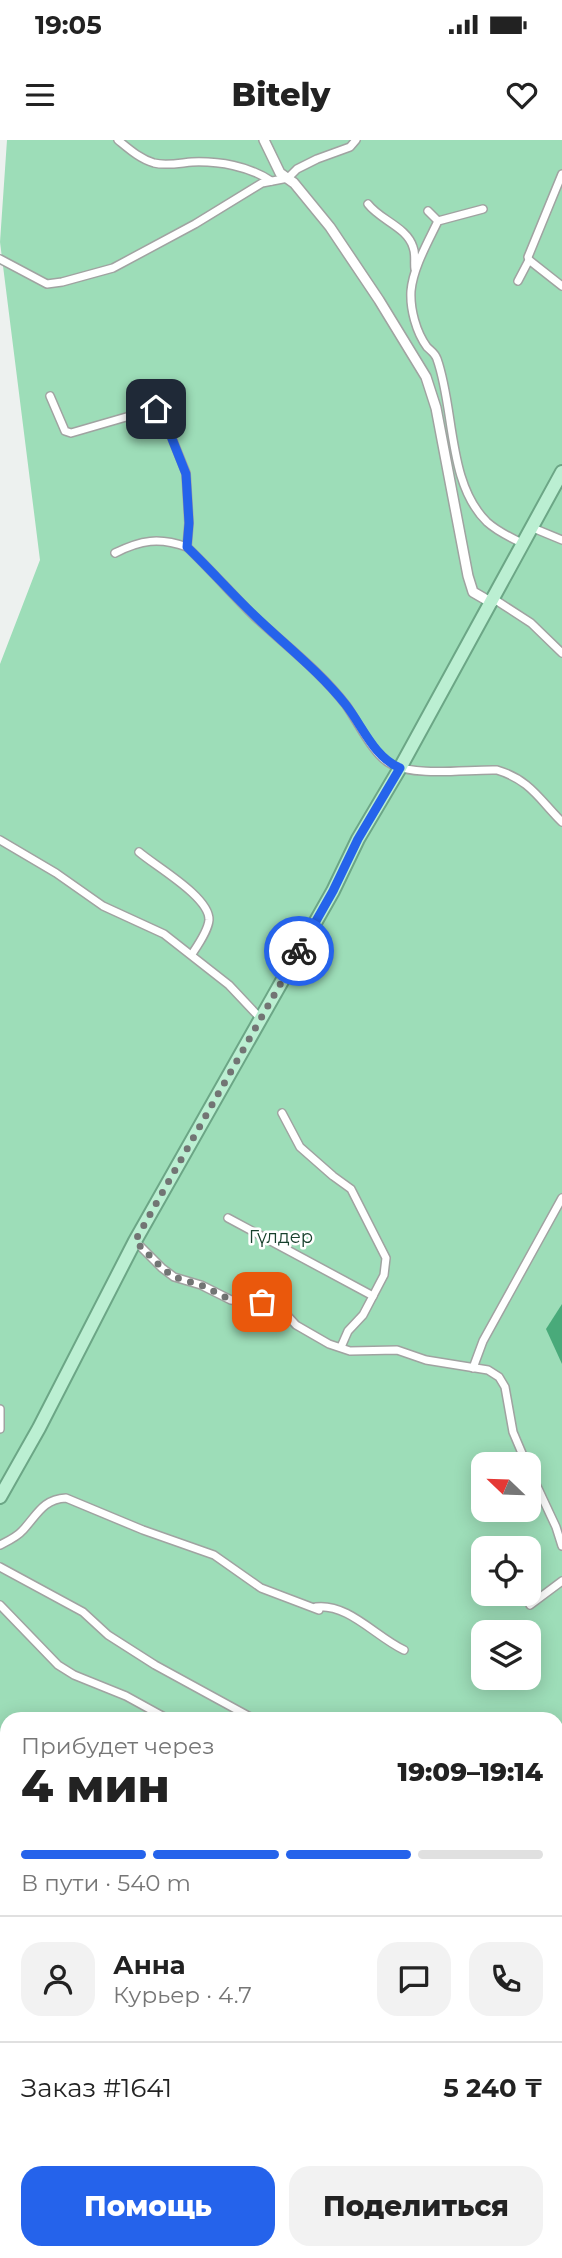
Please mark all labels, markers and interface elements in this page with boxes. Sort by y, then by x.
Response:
text: 19:05 [35,9,102,41]
text: Bitely [232,75,330,114]
icon: menu [21,76,59,114]
icon: heart [503,76,541,114]
pin [126,379,186,439]
icon: home [137,390,175,428]
courier [264,916,334,986]
icon: bike [280,932,318,970]
park label: Гүлдер [249,1226,313,1248]
pin [232,1272,292,1332]
icon: bag [243,1283,281,1321]
north arrow [471,1452,541,1522]
map controls [471,1452,541,1690]
button: locate [471,1536,541,1606]
button: layers [471,1620,541,1690]
text: Прибудет через [21,1732,215,1760]
text: 19:09–19:14 [398,1756,543,1788]
text: 4 мин [21,1757,170,1814]
text: В пути · 540 m [21,1869,191,1897]
button: person [21,1942,95,2016]
button: chat [377,1942,451,2016]
button: phone [469,1942,543,2016]
text: Анна [113,1949,186,1981]
text: Курьер · 4.7 [113,1981,252,2009]
text: Заказ #1641 [21,2072,172,2104]
text: 5 240 ₸ [443,2072,543,2104]
button: Помощь [21,2166,275,2246]
button: Поделиться [289,2166,543,2246]

